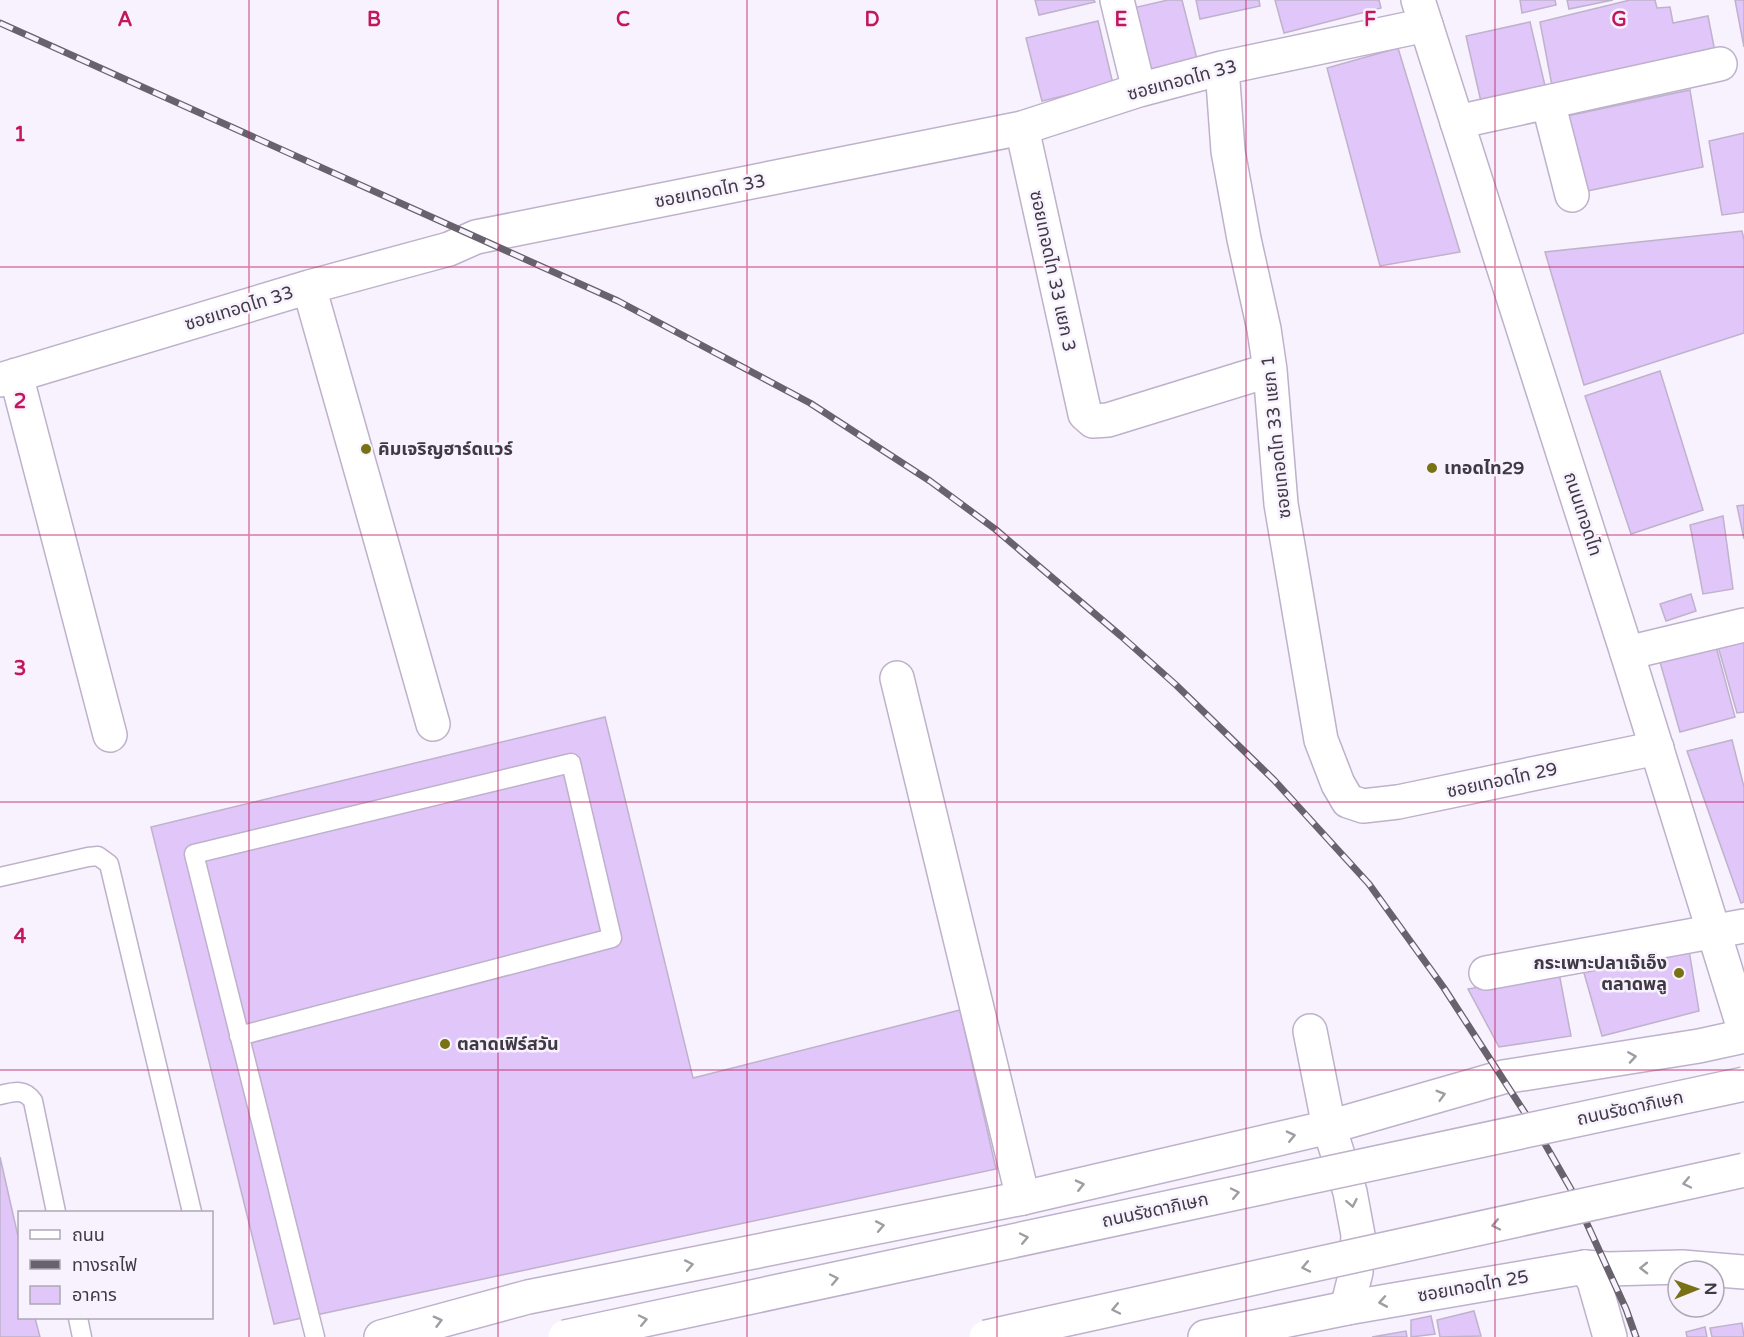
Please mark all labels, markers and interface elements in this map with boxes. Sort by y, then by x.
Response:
text: A [118,8,133,32]
text: B [367,8,381,32]
text: C [616,8,630,32]
text: D [864,8,880,32]
text: E [1115,8,1128,32]
text: F [1364,8,1376,32]
text: G [1611,8,1627,32]
street label: ซอยเทอดไท 33 [1125,55,1239,105]
text: 1 [14,123,26,147]
street label: ซอยเทอดไท 33 [653,169,767,213]
street label: ซอยเทอดไท 33 แยก 3 [1025,188,1081,354]
street label: ซอยเทอดไท 33 [182,281,296,335]
street label: ซอยเทอดไท 33 แยก 1 [1256,354,1296,520]
text: 2 [14,390,26,414]
place label: คิมเจริญฮาร์ดแวร์ [378,438,513,460]
marker: คิมเจริญฮาร์ดแวร์ [359,442,373,456]
place label: เทอดไท29 [1444,457,1524,479]
marker: เทอดไท29 [1425,461,1439,475]
street label: ถนนเทอดไท [1559,469,1607,559]
text: 3 [14,657,26,681]
street label: ซอยเทอดไท 29 [1445,758,1559,802]
text: 4 [14,925,27,949]
place label: กระเพาะปลาเจ๊เอ็ง ตลาดพลู [1534,952,1667,995]
marker: กระเพาะปลาเจ๊เอ็ง ตลาดพลู [1672,966,1686,980]
place label: ตลาดเฟิร์สวัน [457,1033,559,1055]
marker: ตลาดเฟิร์สวัน [438,1037,452,1051]
one-way arrow [1627,1051,1636,1063]
street label: ถนนรัชดาภิเษก [1575,1086,1685,1130]
one-way arrow [1435,1090,1446,1102]
one-way arrow [1285,1131,1295,1144]
one-way arrow [1682,1176,1692,1189]
one-way arrow [1075,1179,1085,1192]
one-way arrow [1230,1187,1240,1200]
street label: ถนนรัชดาภิเษก [1100,1188,1210,1232]
one-way arrow [1345,1198,1358,1208]
legend [18,1211,213,1319]
one-way arrow [1492,1218,1502,1231]
one-way arrow [875,1220,885,1233]
text: ถนน [72,1224,105,1246]
one-way arrow [1019,1233,1029,1246]
text: ทางรถไฟ [72,1254,137,1276]
one-way arrow [684,1259,694,1272]
one-way arrow [1301,1259,1311,1272]
north arrow [1666,1259,1726,1319]
one-way arrow [1639,1261,1648,1274]
street label: ซอยเทอดไท 25 [1416,1265,1530,1307]
one-way arrow [828,1274,838,1287]
text: N [1700,1282,1720,1295]
text: อาคาร [72,1284,117,1306]
one-way arrow [1378,1295,1388,1308]
one-way arrow [1111,1301,1121,1314]
one-way arrow [638,1315,648,1328]
one-way arrow [432,1316,442,1328]

